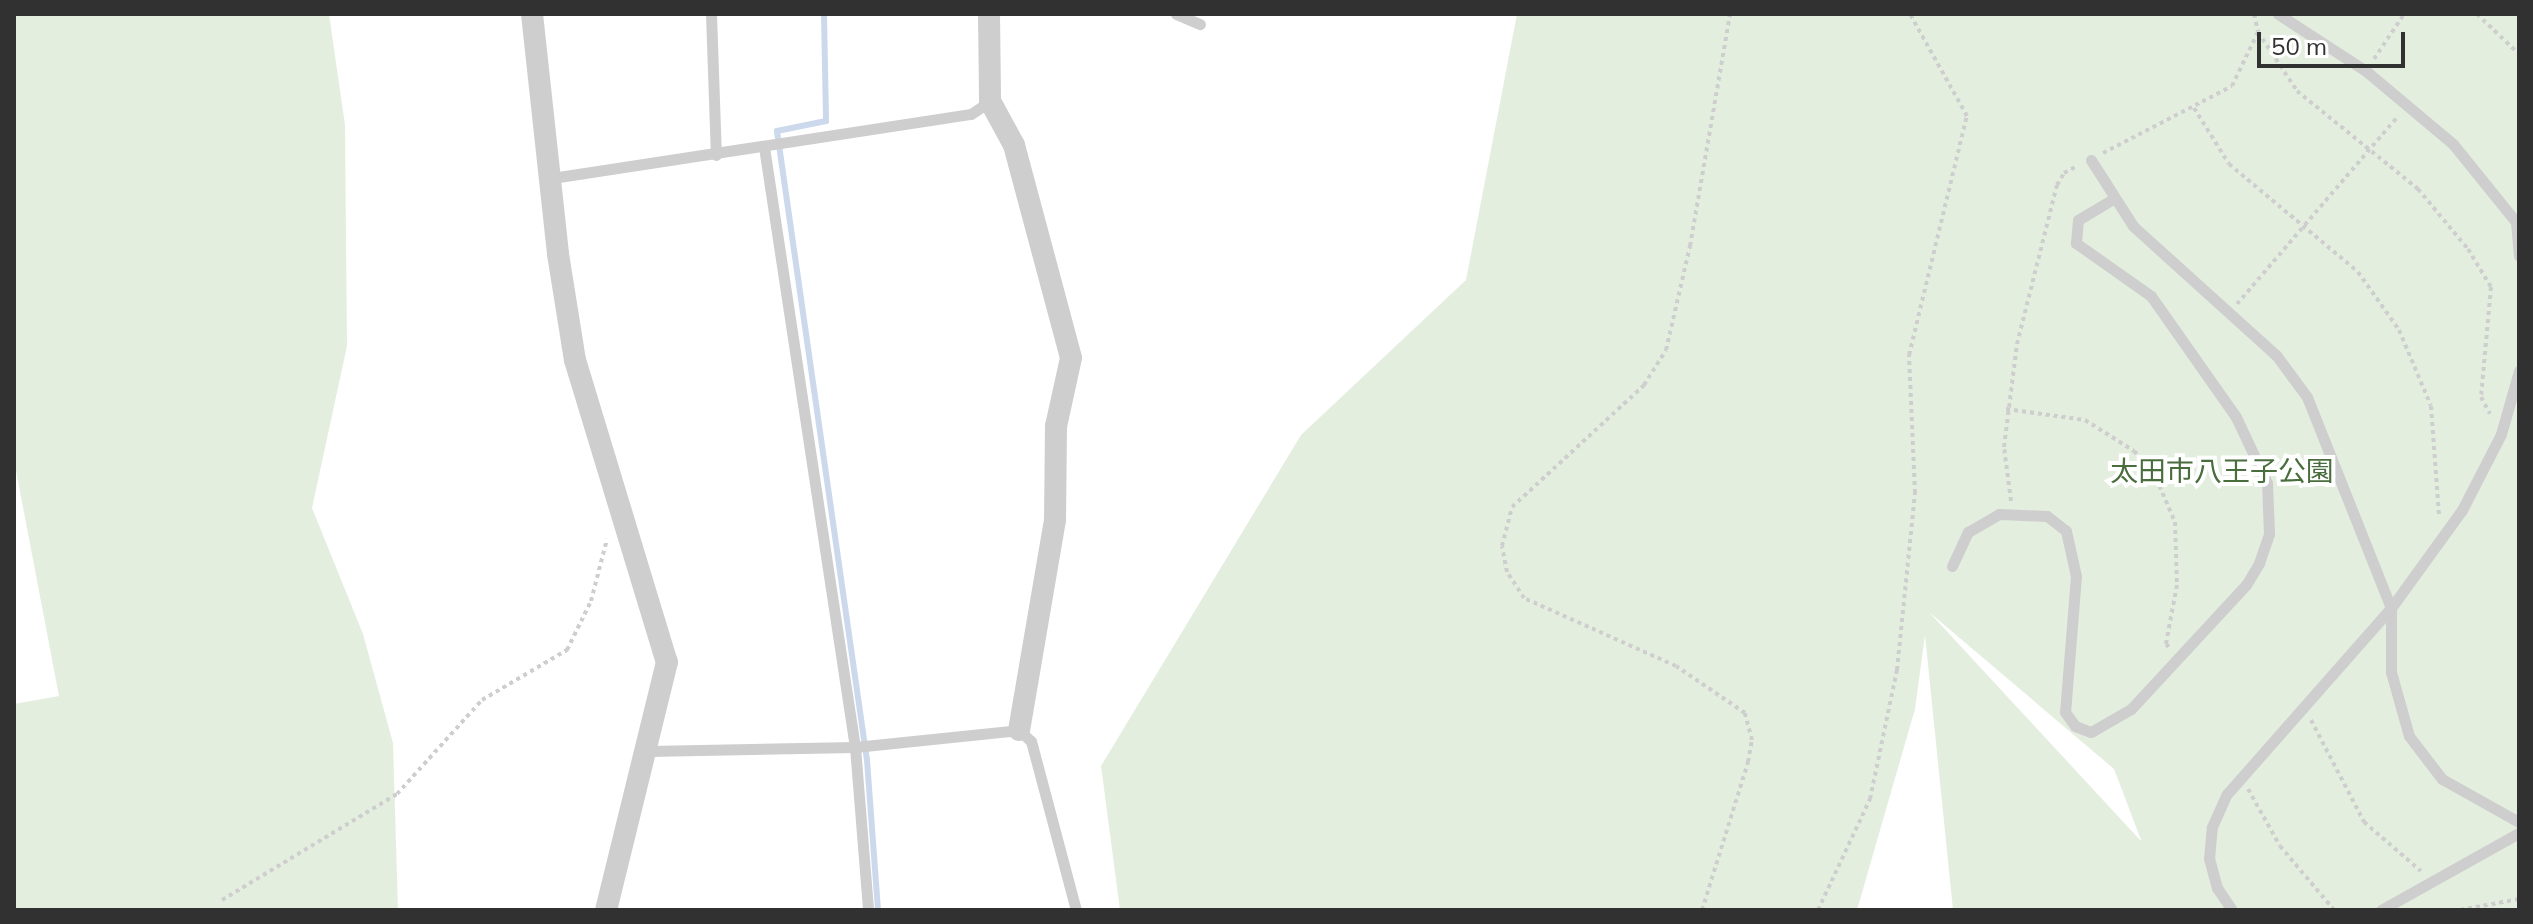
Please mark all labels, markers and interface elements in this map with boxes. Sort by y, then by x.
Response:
scale bar [2261,16,2409,66]
text: 50 m [2271,31,2327,61]
park label: 太田市八王子公園 [2110,454,2334,488]

